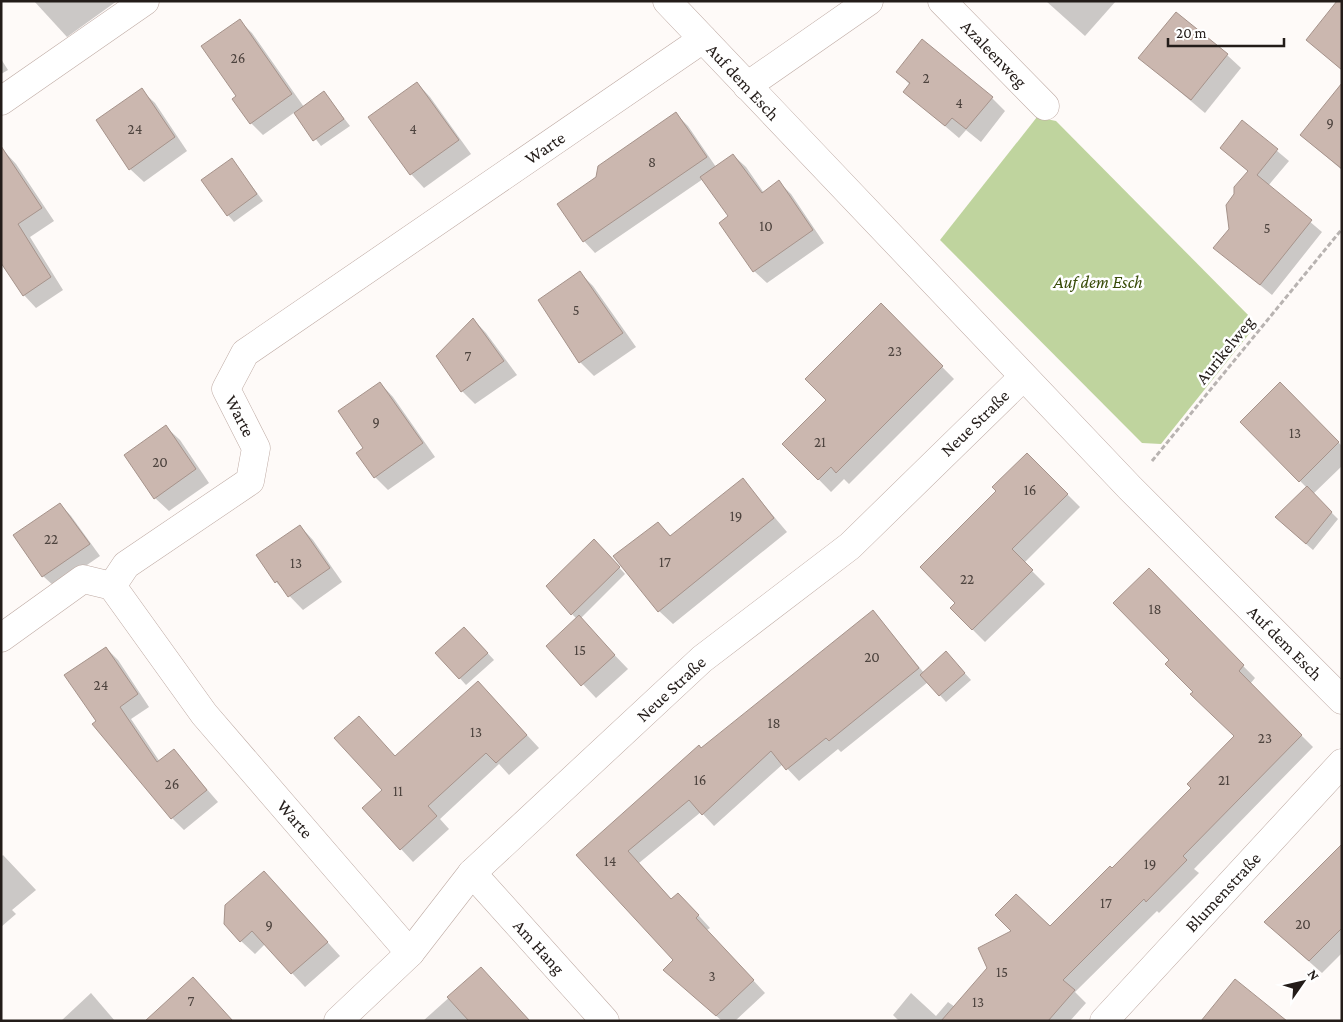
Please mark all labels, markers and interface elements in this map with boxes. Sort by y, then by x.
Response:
scale bar [1168,15,1284,47]
street label: Azaleenweg [957,16,1031,92]
text: 20 m [1176,25,1207,41]
street label: Auf dem Esch [702,40,784,125]
house number: 26 [231,50,245,66]
house number: 2 [922,70,930,86]
house number: 4 [955,95,963,111]
house number: 9 [1326,115,1334,131]
house number: 24 [128,121,142,137]
house number: 4 [409,121,417,137]
street label: Warte [521,127,569,169]
house number: 8 [648,154,656,170]
house number: 10 [759,218,773,234]
house number: 5 [1263,220,1271,236]
park label: Auf dem Esch [1052,272,1143,292]
house number: 5 [572,302,580,318]
street label: Aurikelweg [1192,312,1259,388]
house number: 23 [888,343,902,359]
house number: 7 [465,348,472,364]
street label: Neue Straße [937,385,1013,460]
street label: Warte [221,392,259,440]
house number: 9 [372,414,380,430]
house number: 13 [1289,425,1301,441]
house number: 21 [814,434,826,450]
house number: 20 [152,454,168,470]
house number: 16 [1024,482,1036,498]
house number: 19 [730,508,742,524]
house number: 22 [44,531,58,547]
house number: 17 [659,554,671,570]
house number: 13 [290,555,302,571]
house number: 22 [960,571,974,587]
house number: 18 [1148,601,1162,617]
street label: Auf dem Esch [1243,601,1327,685]
house number: 15 [574,642,586,658]
house number: 20 [864,649,880,665]
street label: Neue Straße [632,652,710,726]
house number: 24 [94,677,108,693]
house number: 18 [767,715,781,731]
house number: 13 [470,724,482,740]
house number: 23 [1258,730,1272,746]
house number: 16 [694,772,706,788]
house number: 21 [1218,772,1230,788]
house number: 26 [165,776,179,792]
house number: 11 [393,783,403,799]
street label: Warte [273,796,317,842]
street label: Blumenstraße [1181,848,1265,936]
house number: 14 [604,853,616,869]
house number: 19 [1144,856,1156,872]
house number: 17 [1100,895,1112,911]
street label: Am Hang [509,916,569,979]
house number: 20 [1295,916,1311,932]
house number: 9 [265,917,273,933]
north arrow [1278,957,1328,1007]
house number: 15 [996,964,1008,980]
text: N [1304,966,1323,984]
house number: 3 [708,968,716,984]
house number: 7 [188,993,195,1009]
house number: 13 [972,994,984,1010]

